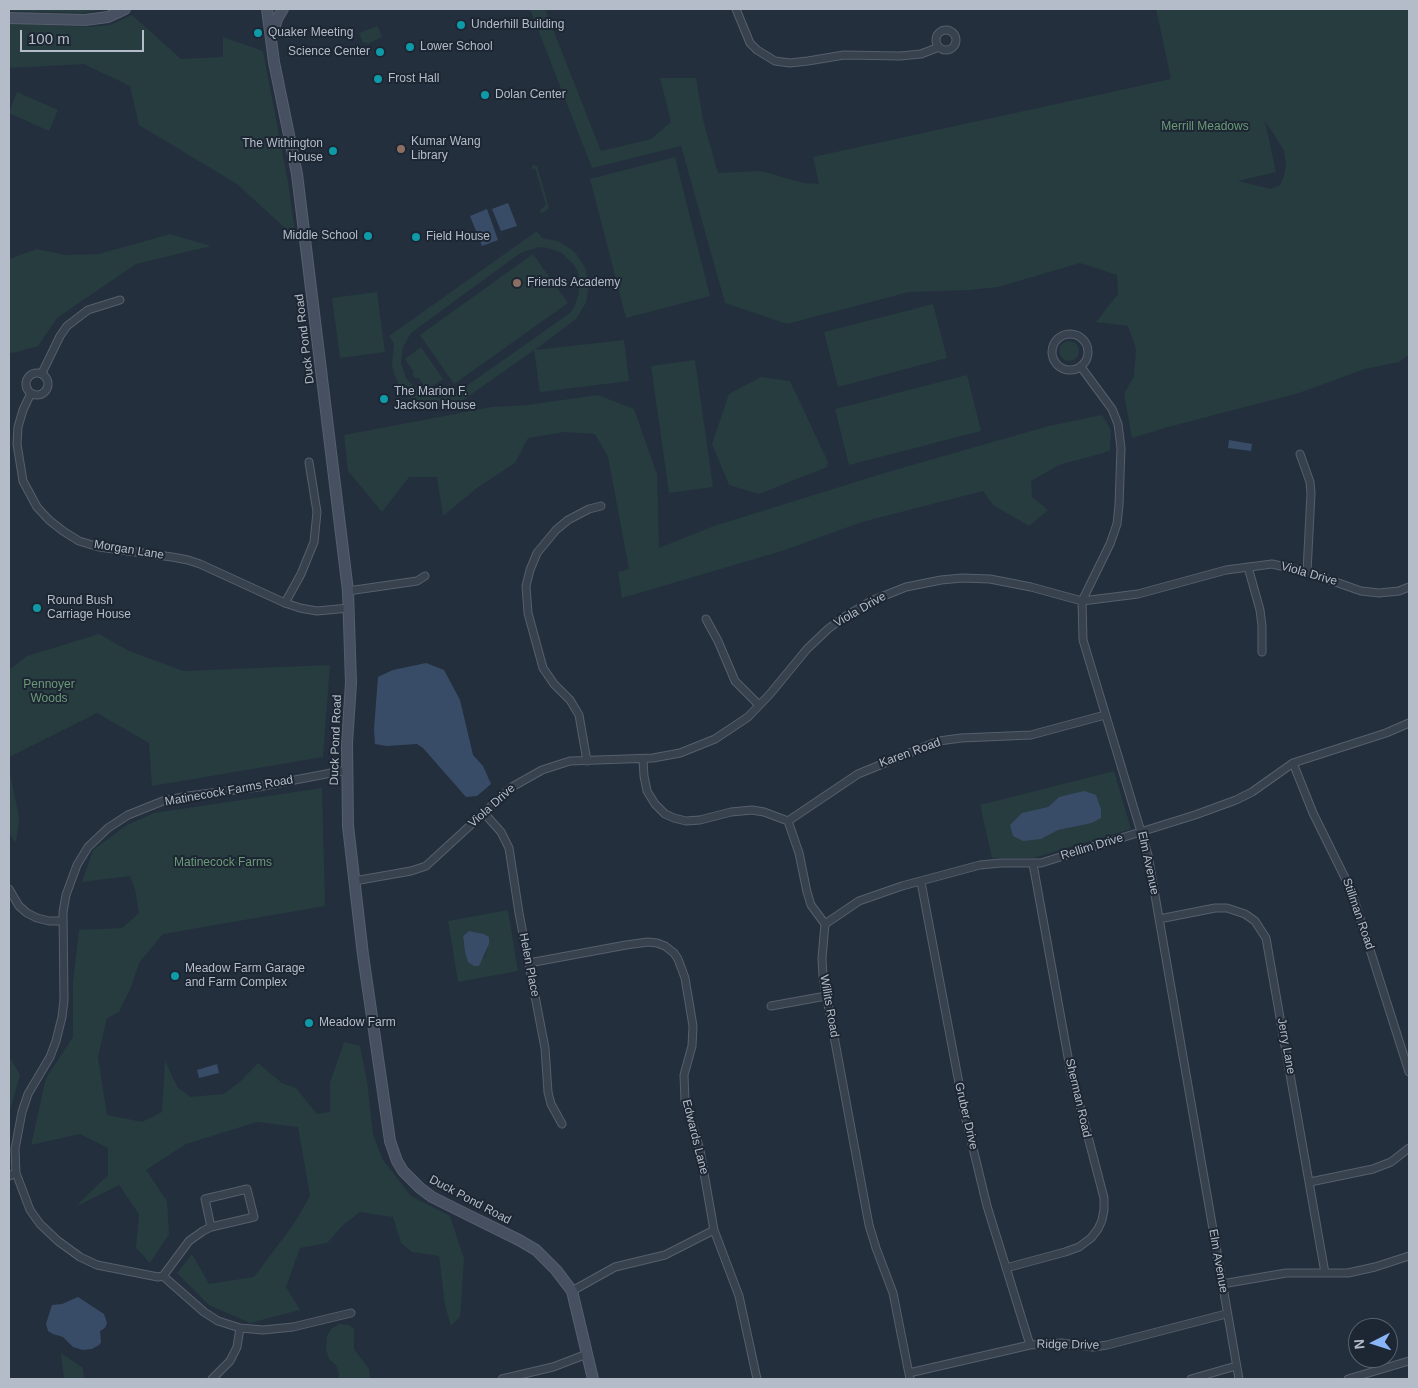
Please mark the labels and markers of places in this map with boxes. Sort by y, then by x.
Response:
place label: Underhill Building [471,18,564,32]
marker: Underhill Building [455,19,467,31]
place label: Quaker Meeting [268,26,353,40]
marker: Quaker Meeting [252,27,264,39]
place label: Lower School [420,40,493,54]
marker: Lower School [404,41,416,53]
place label: Science Center [288,45,370,59]
marker: Science Center [374,46,386,58]
place label: Frost Hall [388,72,439,86]
marker: Frost Hall [372,73,384,85]
place label: Dolan Center [495,88,566,102]
marker: Dolan Center [479,89,491,101]
place label: Kumar Wang Library [411,135,481,163]
place label: The Withington House [242,137,323,165]
marker: Kumar Wang Library [395,143,407,155]
marker: The Withington House [327,145,339,157]
place label: Middle School [283,229,358,243]
marker: Middle School [362,230,374,242]
place label: Field House [426,230,490,244]
marker: Field House [410,231,422,243]
place label: Friends Academy [527,276,620,290]
marker: Friends Academy [511,277,523,289]
place label: The Marion F. Jackson House [394,385,476,413]
marker: The Marion F. Jackson House [378,393,390,405]
place label: Round Bush Carriage House [47,594,131,622]
marker: Round Bush Carriage House [31,602,43,614]
place label: Meadow Farm Garage and Farm Complex [185,962,305,990]
marker: Meadow Farm Garage and Farm Complex [169,970,181,982]
place label: Meadow Farm [319,1016,396,1030]
marker: Meadow Farm [303,1017,315,1029]

